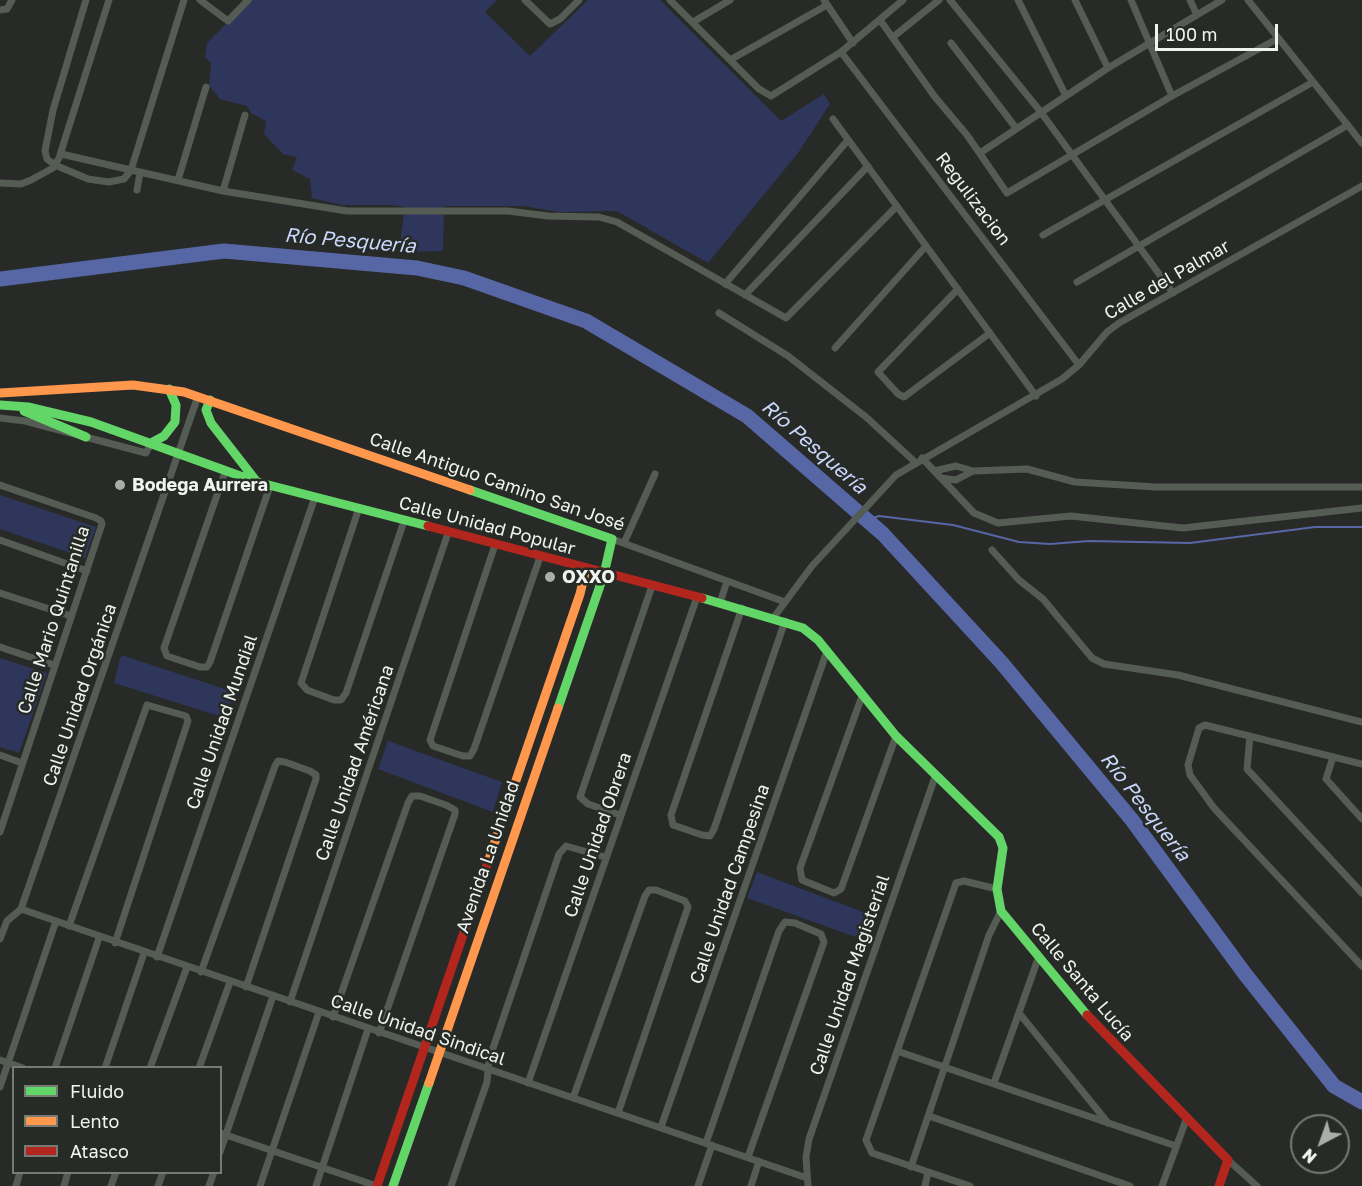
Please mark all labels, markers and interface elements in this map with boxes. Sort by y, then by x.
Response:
scale bar [1158,12,1281,50]
text: 100 m [1166,23,1217,45]
street label: Regulizacion [931,148,1015,250]
water label: Río Pesquería [283,223,417,259]
street label: Calle del Palmar [1100,235,1234,325]
water label: Río Pesquería [756,395,872,499]
street label: Calle Antiguo Camino San José [367,428,627,536]
place label: Bodega Aurrera [132,474,268,496]
marker: Bodega Aurrera [113,478,127,492]
street label: Calle Unidad Popular [396,492,578,560]
street label: Calle Mario Quintanilla [13,523,95,717]
place label: OXXO [562,566,615,588]
marker: OXXO [543,570,557,584]
street label: Calle Unidad Orgánica [39,601,121,789]
street label: Calle Unidad Mundial [182,632,262,812]
street label: Calle Unidad Américana [311,662,399,864]
water label: Río Pesquería [1095,748,1195,866]
street label: Calle Unidad Obrera [560,750,636,920]
street label: Avenida La Unidad [452,778,524,936]
street label: Calle Unidad Campesina [686,781,774,987]
street label: Calle Unidad Magisterial [805,872,895,1078]
street label: Calle Santa Lucía [1026,918,1138,1046]
street label: Calle Unidad Sindical [328,990,508,1070]
legend [12,1066,222,1174]
text: Fluido [70,1080,124,1102]
text: Lento [70,1110,119,1132]
north arrow [1290,1114,1350,1174]
text: Atasco [70,1140,129,1162]
text: N [1298,1145,1321,1168]

